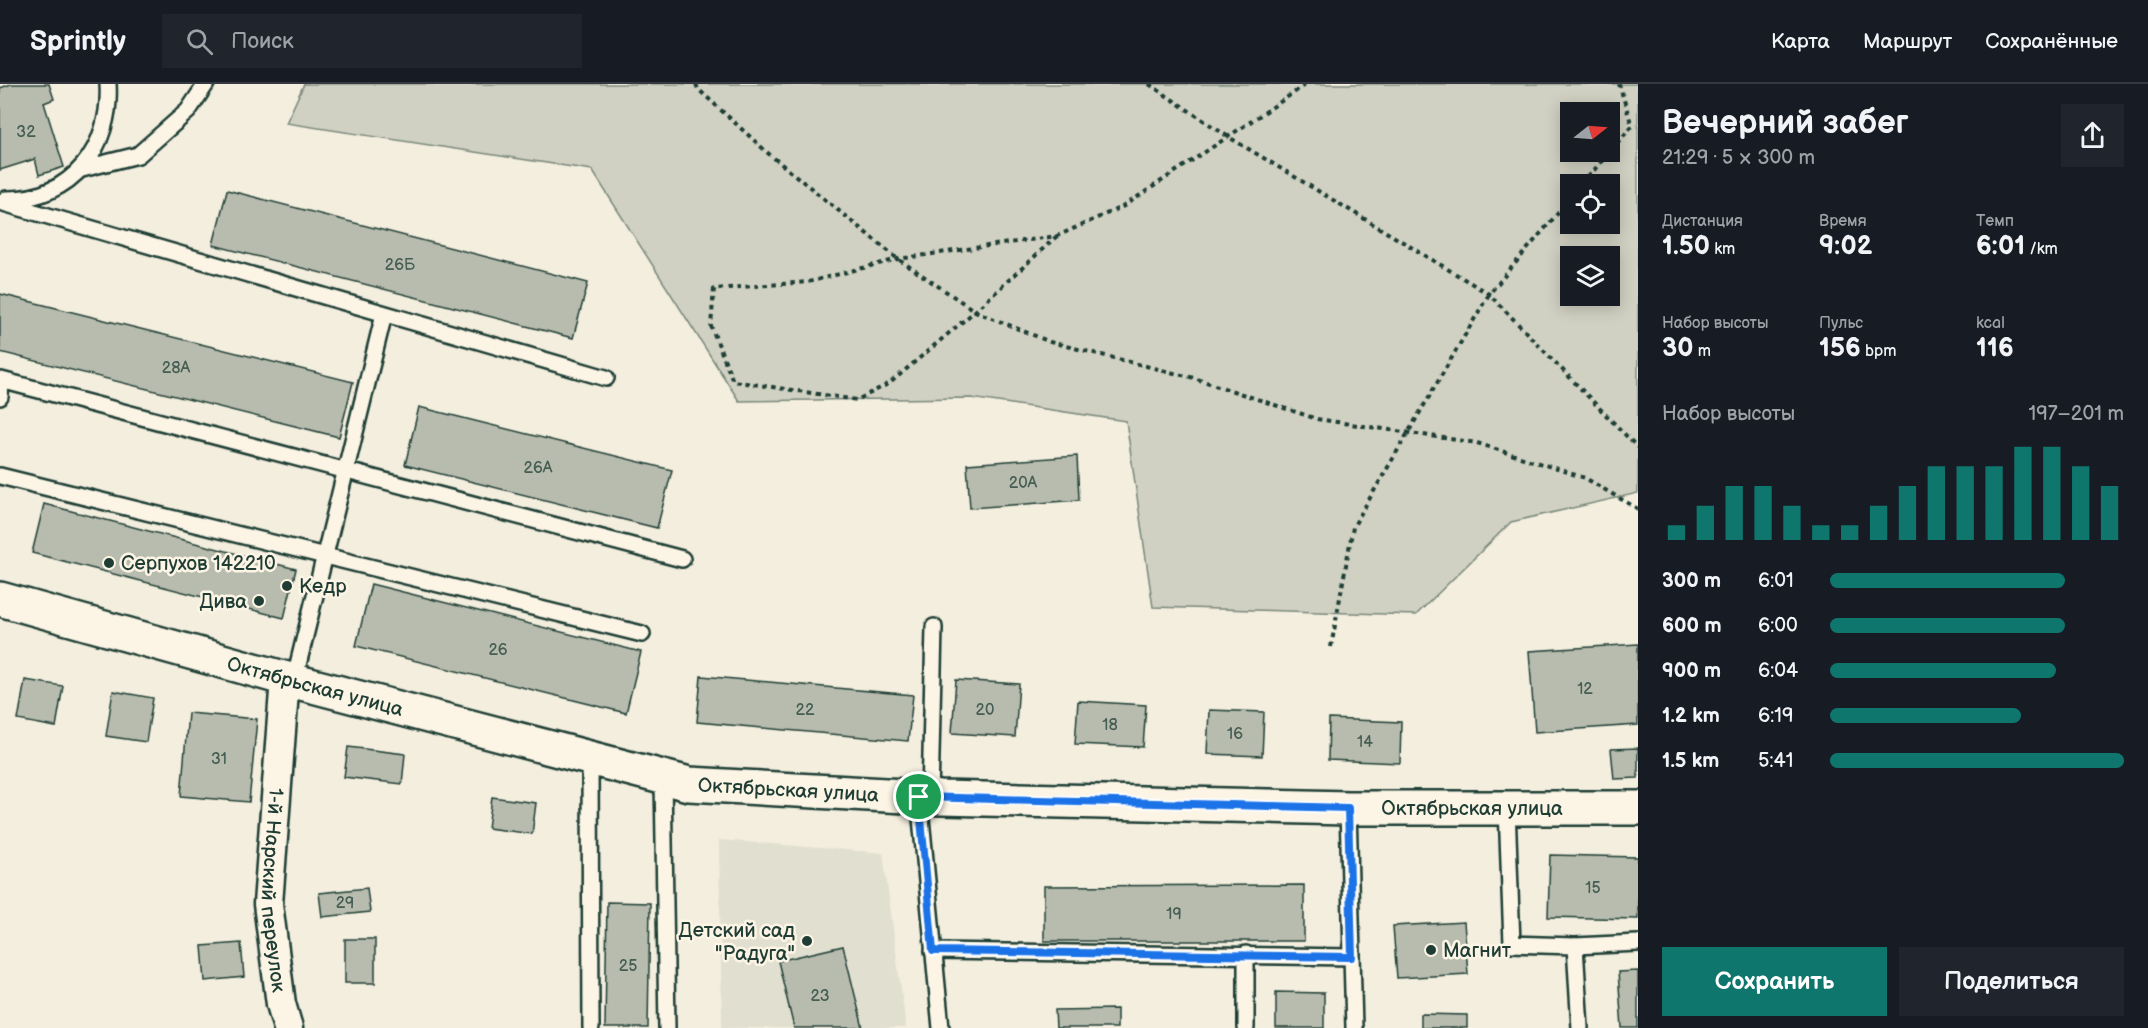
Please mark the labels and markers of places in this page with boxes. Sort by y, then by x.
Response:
place label: Серпухов 142210 [121,552,276,576]
marker: Серпухов 142210 [102,556,116,570]
place label: Кедр [299,575,347,599]
marker: Кедр [280,579,294,593]
place label: Дива [199,590,247,614]
marker: Дива [252,594,266,608]
pin [893,771,944,822]
place label: Детский сад "Радуга" [679,919,795,966]
marker: Детский сад "Радуга" [800,934,814,948]
place label: Магнит [1443,939,1512,963]
marker: Магнит [1424,943,1438,957]

